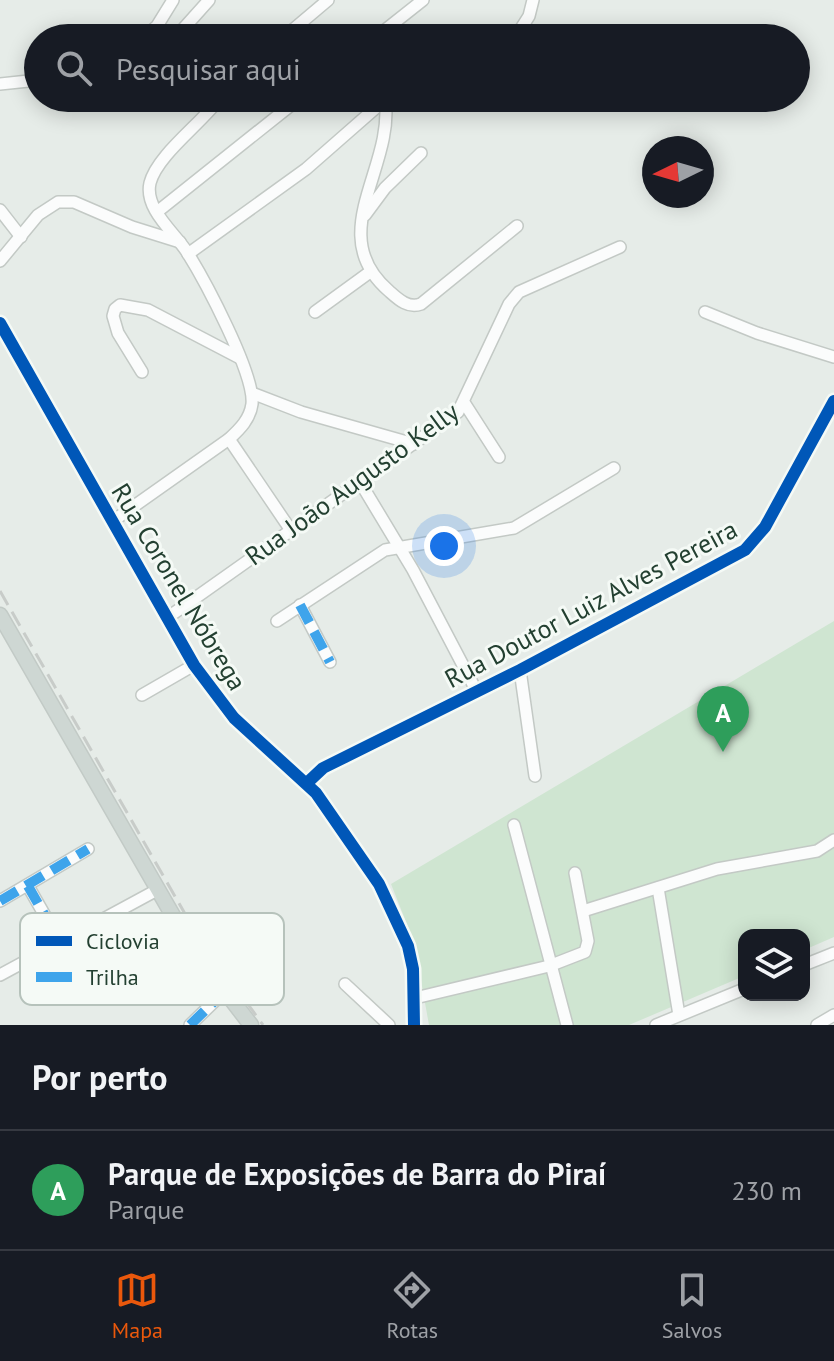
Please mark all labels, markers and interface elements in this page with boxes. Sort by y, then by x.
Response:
search box [24,24,810,112]
icon: search [52,46,96,90]
text: Pesquisar aqui [116,49,301,88]
north arrow [642,136,714,208]
street label: Rua João Augusto Kelly [238,395,465,572]
street label: Rua Coronel Nóbrega [105,477,254,696]
street label: Rua Doutor Luiz Alves Pereira [439,512,743,695]
your location [424,526,464,566]
pin: A [697,686,749,752]
legend [20,913,284,1005]
text: Ciclovia [86,927,160,955]
map controls [738,929,810,1001]
button: layers [738,929,810,1001]
text: Trilha [86,963,139,991]
text: Por perto [32,1055,168,1099]
text: Parque de Exposições de Barra do Piraí [108,1154,606,1193]
text: A [50,1174,66,1207]
text: 230 m [731,1174,802,1207]
text: Parque [108,1193,185,1226]
tab: Mapa [112,1268,163,1344]
tab: Rotas [387,1268,438,1344]
tab: Salvos [662,1268,722,1344]

